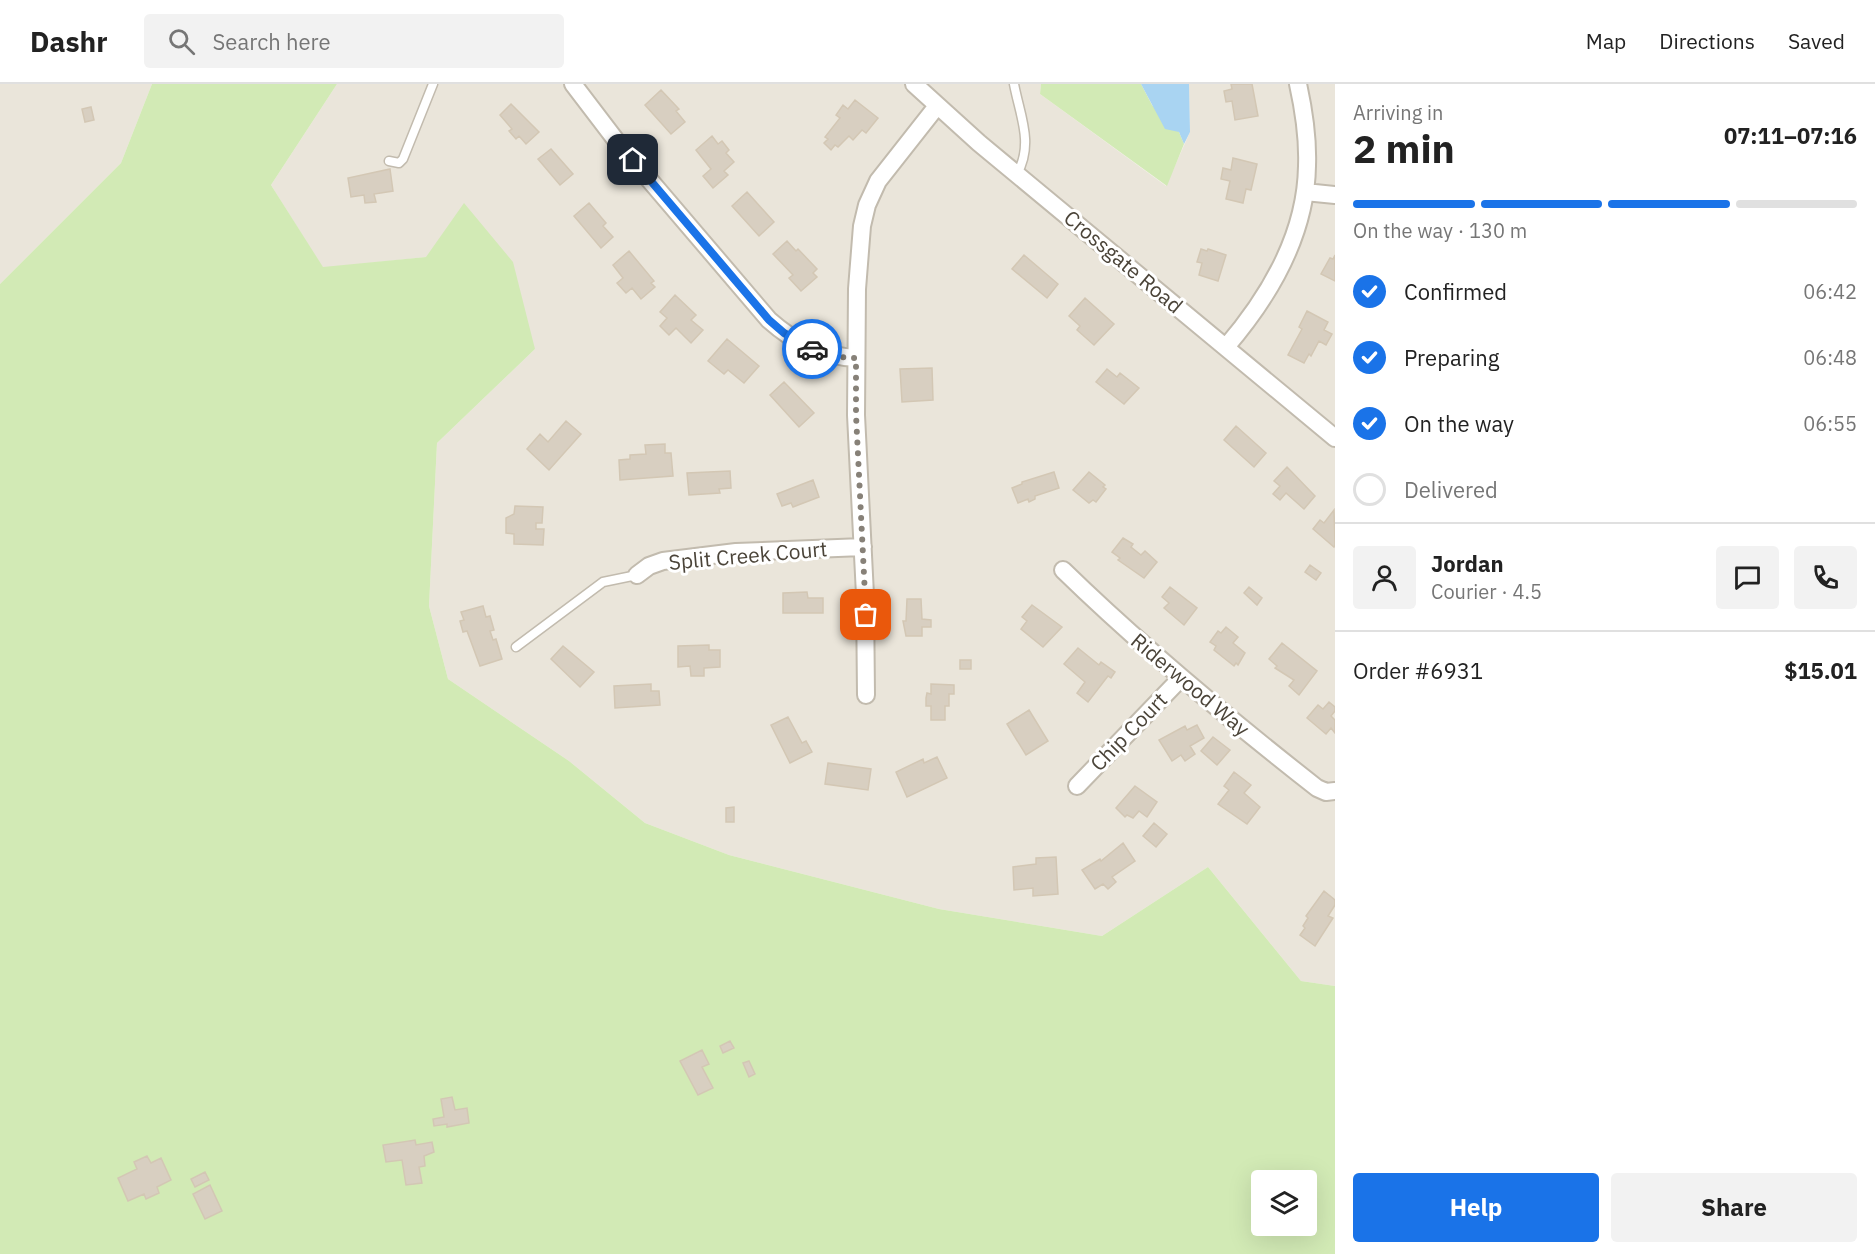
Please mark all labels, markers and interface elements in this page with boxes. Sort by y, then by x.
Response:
search box [144,14,564,68]
text: Dashr [30,23,108,60]
icon: search [165,25,198,58]
text: Search here [213,27,331,56]
text: Map [1586,27,1626,55]
text: Directions [1659,27,1755,55]
text: Saved [1788,27,1845,55]
text: Arriving in [1353,99,1443,126]
text: 07:11–07:16 [1724,121,1857,150]
text: 2 min [1353,123,1455,174]
pin [607,134,658,185]
icon: home [616,143,649,176]
street label: Crossgate Road [1058,203,1189,319]
text: On the way · 130 m [1353,217,1527,244]
icon: check [1353,275,1386,308]
text: Confirmed [1404,277,1507,306]
text: 06:42 [1803,278,1857,305]
courier [782,319,842,379]
icon: car [796,333,829,366]
icon: check [1353,341,1386,374]
text: Preparing [1404,343,1499,372]
text: 06:48 [1803,344,1857,371]
icon: check [1353,407,1386,440]
text: On the way [1404,409,1514,438]
text: 06:55 [1803,410,1857,437]
text: Delivered [1404,475,1498,504]
street label: Split Creek Court [667,534,828,576]
button: person [1353,546,1416,609]
button: chat [1716,546,1779,609]
button: phone [1794,546,1857,609]
text: Jordan [1431,549,1504,578]
text: Courier · 4.5 [1431,578,1542,605]
pin [840,589,891,640]
icon: bag [849,598,882,631]
street label: Riderwood Way [1125,626,1256,743]
text: Order #6931 [1353,656,1483,685]
text: $15.01 [1784,656,1857,685]
street label: Chip Court [1084,686,1173,777]
map controls [1251,1170,1317,1236]
button: layers [1251,1170,1317,1236]
button: Help [1353,1173,1599,1242]
button: Share [1611,1173,1857,1242]

